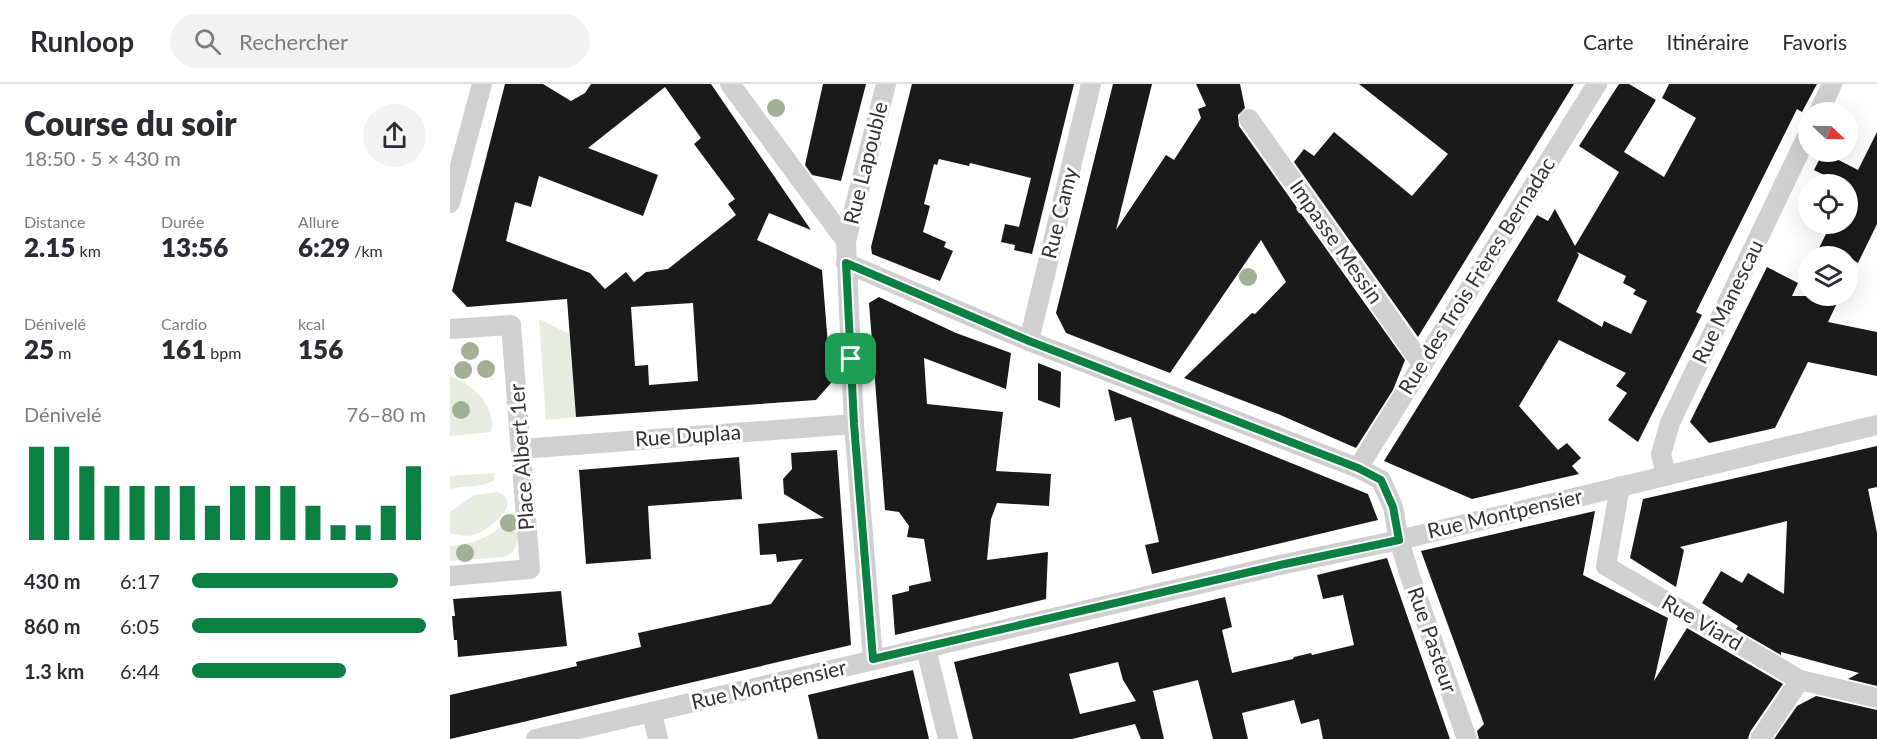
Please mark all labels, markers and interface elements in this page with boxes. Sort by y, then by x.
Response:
search box [170,14,590,68]
text: Runloop [30,24,134,58]
icon: search [191,25,224,58]
text: Rechercher [239,28,348,55]
text: Carte [1583,29,1634,54]
text: Itinéraire [1667,29,1749,54]
text: Favoris [1782,29,1847,54]
street label: Rue Lapouble [837,99,892,226]
north arrow [1798,102,1858,162]
map controls [1798,102,1858,306]
text: Course du soir [24,103,237,143]
button: share [363,104,426,167]
text: 18:50 · 5 × 430 m [24,146,181,170]
street label: Rue des Trois Frères Bernadac [1392,152,1559,398]
street label: Rue Camy [1035,164,1082,261]
button: locate [1798,174,1858,234]
street label: Impasse Messin [1285,175,1389,308]
text: Distance [24,212,85,231]
text: Durée [161,212,204,231]
text: Allure [298,212,339,231]
text: 2.15 [24,231,75,263]
text: 13:56 [161,231,228,263]
text: 6:29 [298,231,350,263]
street label: Rue Manescau [1686,235,1767,367]
text: km [75,241,101,260]
text: /km [350,241,383,260]
button: layers [1798,246,1858,306]
text: Dénivelé [24,314,86,333]
text: Cardio [161,314,207,333]
text: kcal [298,314,325,333]
text: 25 [24,333,54,365]
text: 161 [161,333,206,365]
text: 156 [298,333,343,365]
pin [825,333,876,384]
icon: arrive [834,342,867,375]
text: m [54,343,71,362]
text: bpm [206,343,241,362]
street label: Place Albert 1er [503,383,538,531]
text: Dénivelé [24,402,101,426]
text: 76–80 m [346,402,426,426]
street label: Rue Duplaa [634,418,742,451]
street label: Rue Montpensier [1425,482,1585,543]
text: 430 m [24,569,80,593]
text: 6:17 [120,569,160,593]
street label: Rue Pasteur [1404,583,1463,696]
street label: Rue Viard [1658,589,1747,655]
text: 860 m [24,614,80,638]
text: 6:05 [120,614,160,638]
street label: Rue Montpensier [689,653,849,714]
text: 1.3 km [24,659,84,683]
text: 6:44 [120,659,160,683]

